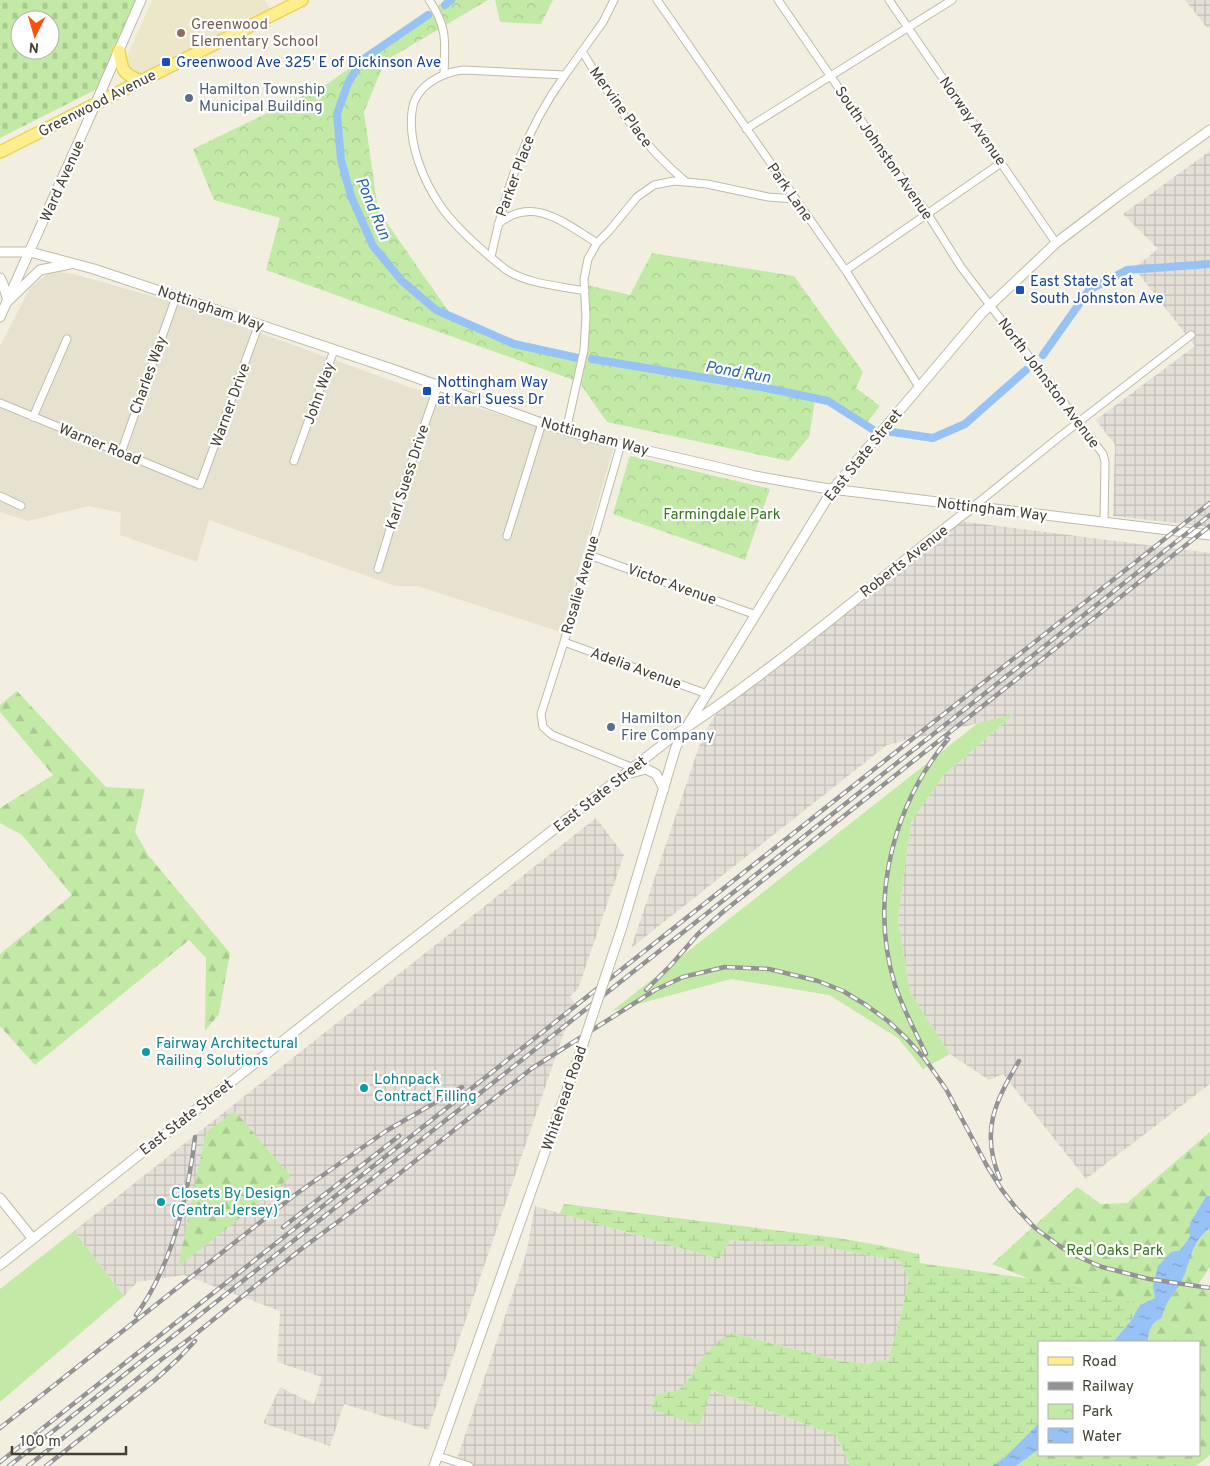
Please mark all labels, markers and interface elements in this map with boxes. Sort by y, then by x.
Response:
north arrow [10,10,60,60]
place label: Greenwood Elementary School [191,16,318,52]
marker: Greenwood Elementary School [175,27,187,39]
text: N [28,38,40,55]
place label: Greenwood Ave 325' E of Dickinson Ave [176,54,441,73]
marker: Greenwood Ave 325' E of Dickinson Ave [160,56,172,68]
street label: Mervine Place [584,64,655,152]
street label: Greenwood Avenue [35,66,160,142]
street label: Norway Avenue [934,74,1009,170]
place label: Hamilton Township Municipal Building [199,81,325,117]
street label: South Johnston Avenue [829,83,936,224]
marker: Hamilton Township Municipal Building [183,92,195,104]
street label: Parker Place [493,133,540,220]
street label: Ward Avenue [37,138,90,225]
street label: Park Lane [762,160,816,226]
water label: Pond Run [350,174,394,243]
place label: East State St at South Johnston Ave [1030,273,1164,309]
street label: Nottingham Way [155,282,266,337]
marker: East State St at South Johnston Ave [1014,284,1026,296]
street label: North Johnston Avenue [993,315,1103,453]
street label: Charles Way [126,334,172,417]
water label: Pond Run [703,357,772,389]
street label: John Way [300,360,340,427]
street label: Warner Drive [207,361,255,450]
place label: Nottingham Way at Karl Suess Dr [437,374,548,410]
marker: Nottingham Way at Karl Suess Dr [421,385,433,397]
street label: East State Street [821,406,907,506]
street label: Nottingham Way [538,414,651,461]
street label: Warner Road [56,420,143,471]
street label: Karl Suess Drive [382,423,434,532]
street label: Nottingham Way [935,494,1048,527]
park label: Farmingdale Park [663,506,781,525]
street label: Roberts Avenue [857,522,953,602]
street label: Rosalie Avenue [558,534,605,637]
street label: Victor Avenue [624,560,719,610]
street label: Adelia Avenue [587,644,683,695]
place label: Hamilton Fire Company [621,710,714,746]
marker: Hamilton Fire Company [605,721,617,733]
street label: East State Street [550,753,651,838]
place label: Fairway Architectural Railing Solutions [156,1035,298,1071]
street label: Whitehead Road [539,1043,592,1154]
marker: Fairway Architectural Railing Solutions [140,1046,152,1058]
place label: Lohnpack Contract Filling [374,1071,477,1107]
street label: East State Street [136,1076,237,1161]
marker: Lohnpack Contract Filling [358,1082,370,1094]
place label: Closets By Design (Central Jersey) [171,1185,290,1221]
marker: Closets By Design (Central Jersey) [155,1196,167,1208]
park label: Red Oaks Park [1066,1242,1164,1261]
legend [1038,1341,1200,1456]
text: Road [1082,1353,1117,1372]
text: Railway [1082,1378,1134,1397]
text: Park [1082,1403,1113,1422]
scale bar [12,1424,126,1456]
text: Water [1082,1428,1122,1447]
text: 100 m [20,1433,61,1452]

